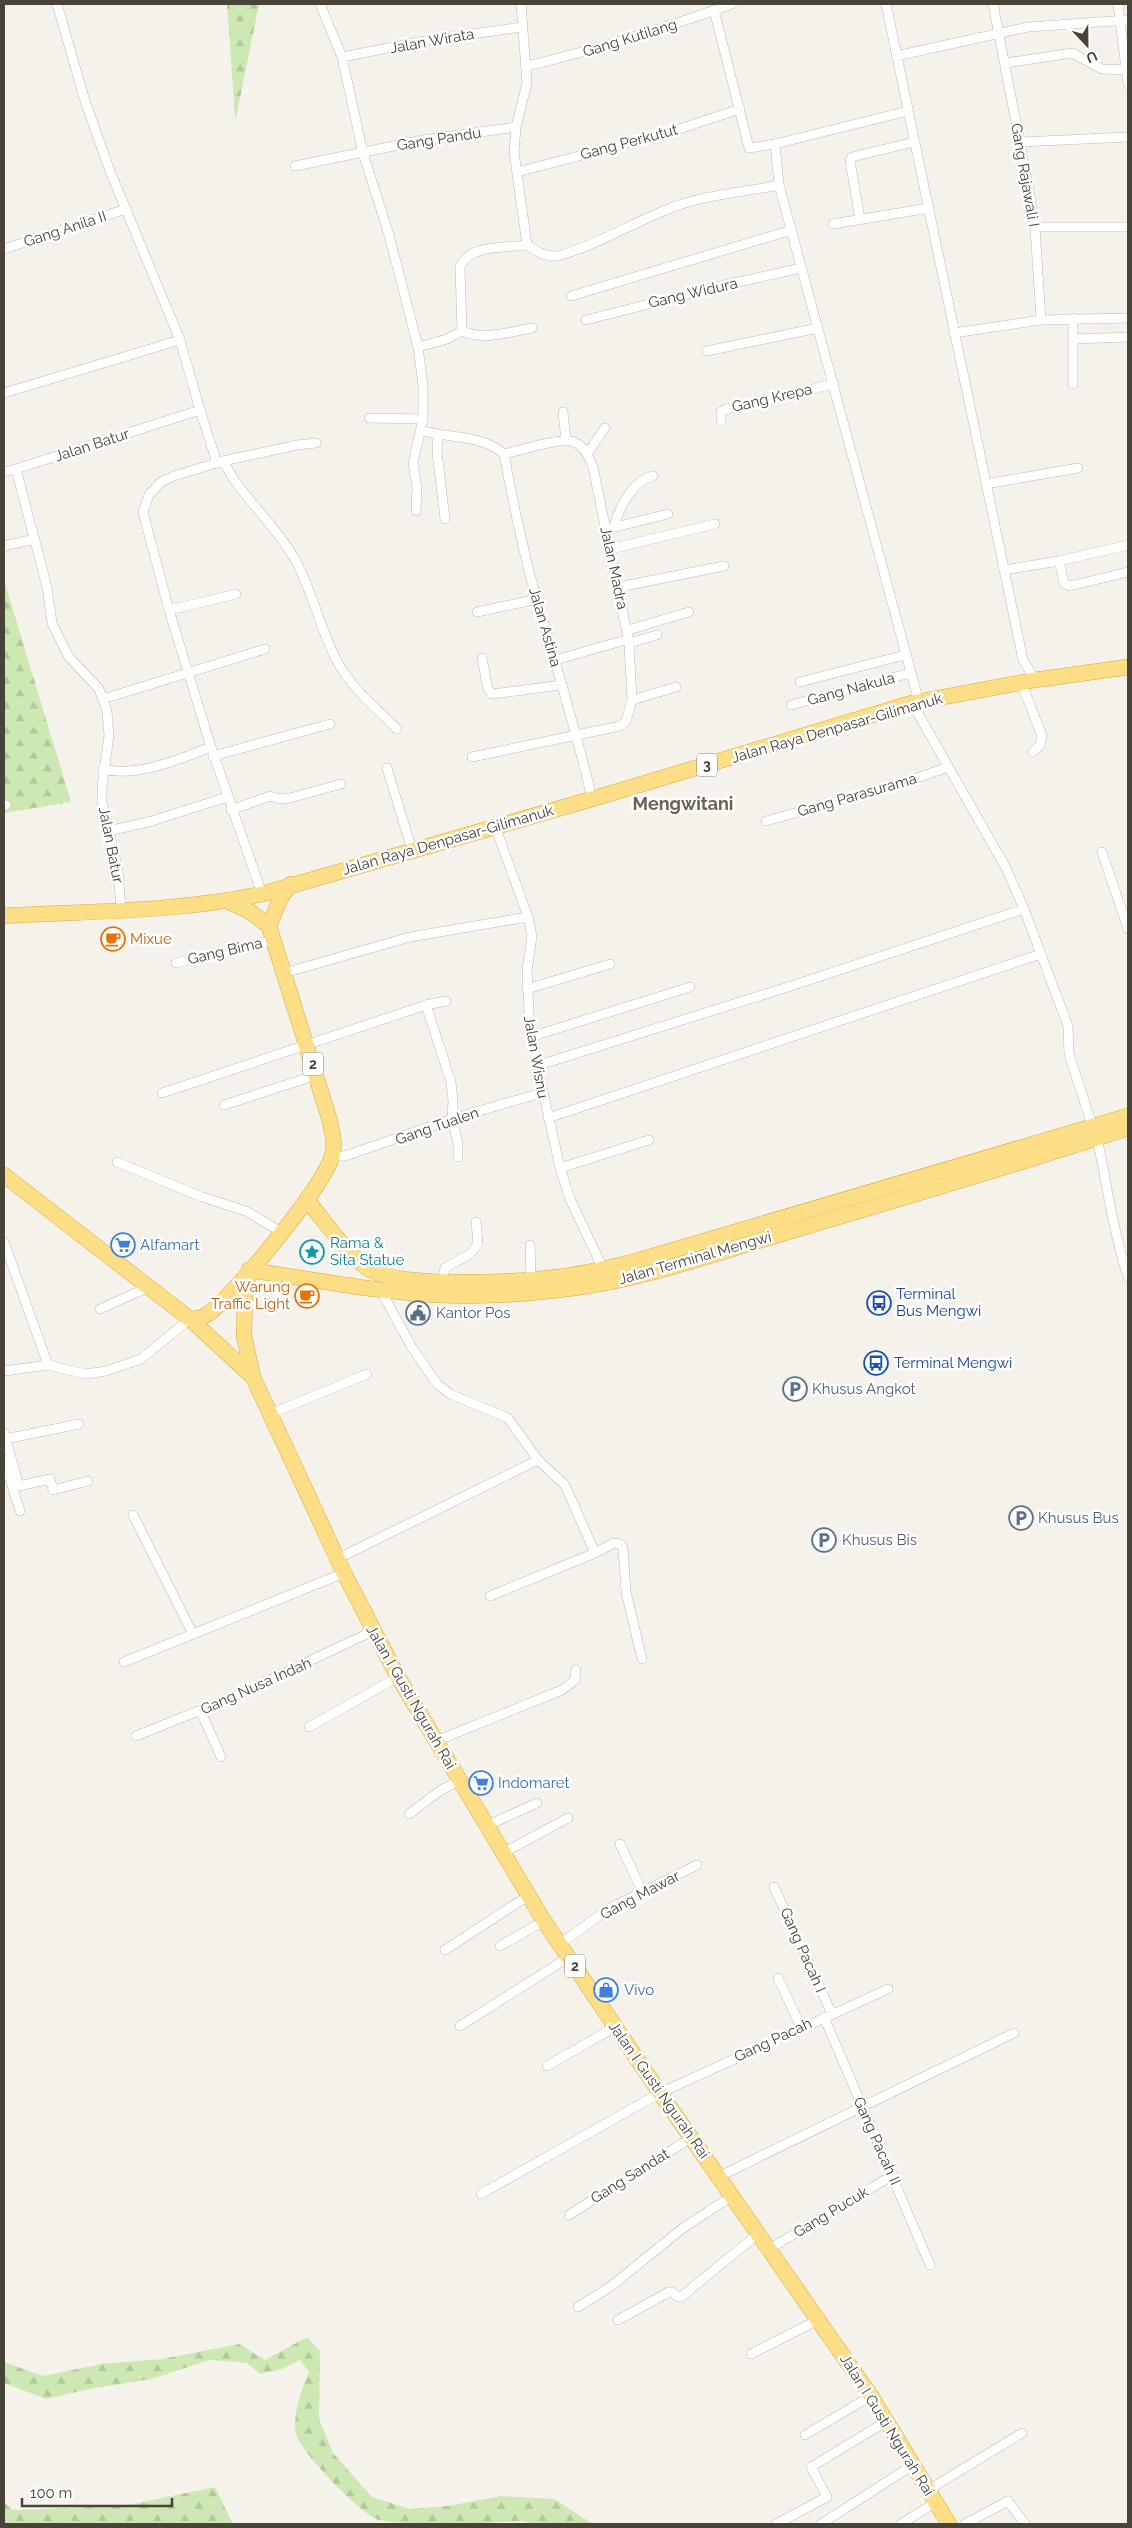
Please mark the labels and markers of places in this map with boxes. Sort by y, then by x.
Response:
cafe icon: Mixue [100,926,126,952]
place label: Mixue [130,930,172,948]
supermarket icon: Alfamart [110,1232,136,1258]
place label: Rama & Sita Statue [330,1234,404,1269]
place label: Alfamart [140,1236,200,1254]
place icon: Rama & Sita Statue [299,1239,325,1265]
place label: Warung Traffic Light [211,1278,290,1313]
cafe icon: Warung Traffic Light [294,1283,320,1309]
place label: Terminal Bus Mengwi [896,1285,981,1320]
bus stop icon: Terminal Bus Mengwi [866,1290,892,1316]
public building icon: Kantor Pos [405,1300,431,1326]
place label: Kantor Pos [436,1304,510,1322]
bus stop icon: Terminal Mengwi [863,1350,889,1376]
place label: Terminal Mengwi [894,1354,1012,1372]
parking icon: Khusus Angkot [782,1376,808,1402]
place label: Khusus Angkot [812,1380,916,1398]
parking icon: Khusus Bus [1008,1505,1034,1531]
place label: Khusus Bus [1038,1509,1119,1527]
parking icon: Khusus Bis [811,1527,837,1553]
place label: Khusus Bis [842,1531,917,1549]
supermarket icon: Indomaret [468,1770,494,1796]
place label: Indomaret [498,1774,569,1792]
shop icon: Vivo [593,1977,619,2003]
place label: Vivo [624,1981,654,1999]

